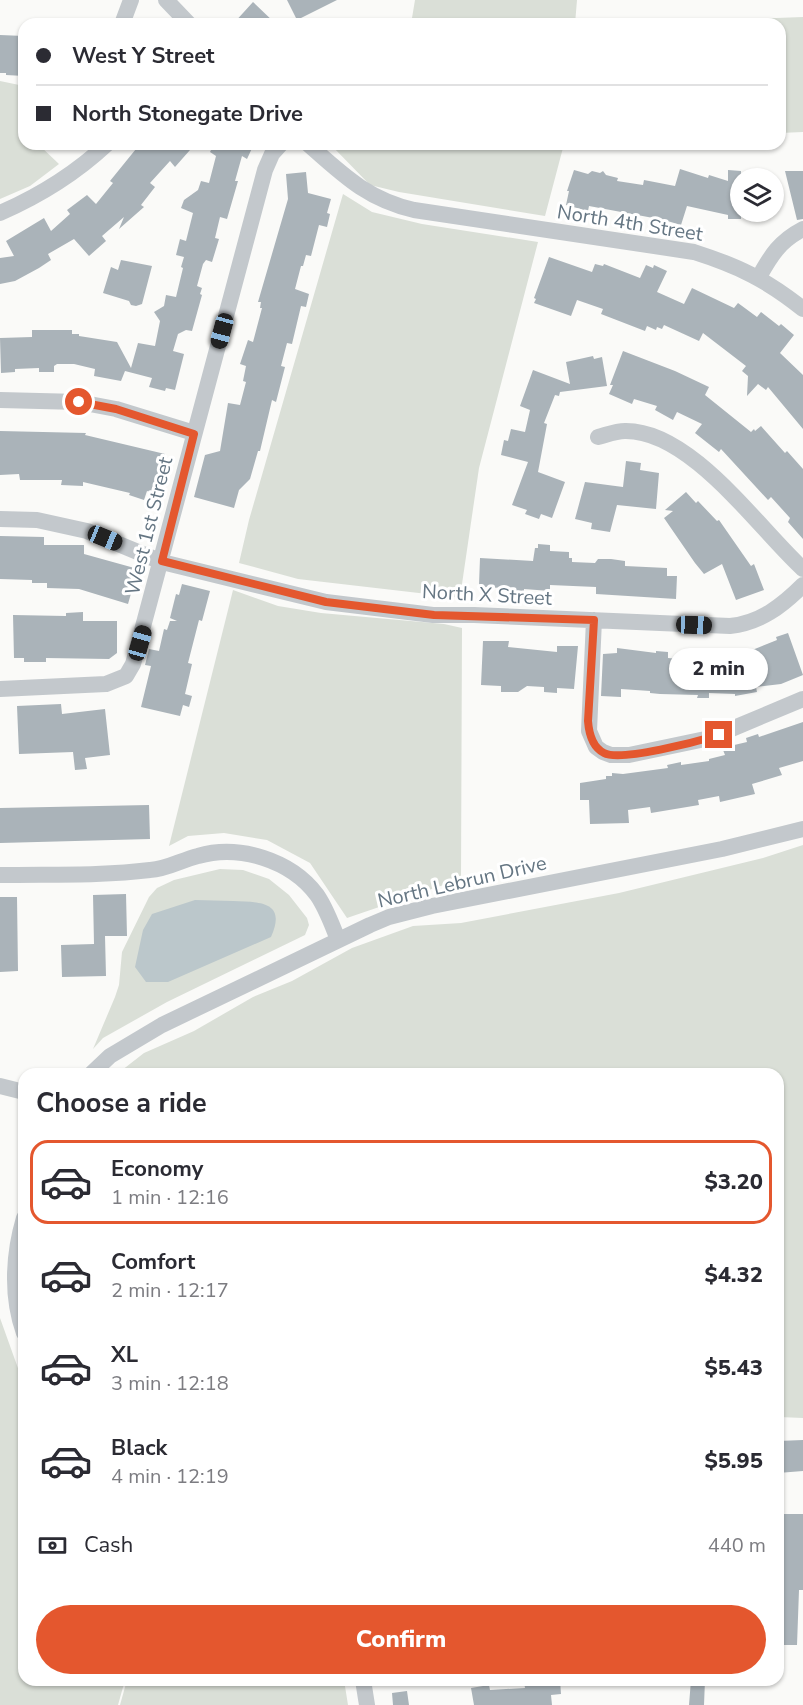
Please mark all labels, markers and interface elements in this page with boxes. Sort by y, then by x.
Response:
text: West Y Street [72,41,215,71]
text: North Stonegate Drive [72,99,303,129]
map controls [730,168,784,222]
button: layers [730,168,784,222]
street label: North 4th Street [555,198,706,248]
car [209,311,235,351]
route start [65,388,92,415]
street label: West 1st Street [119,453,179,598]
car [85,523,125,553]
street label: North X Street [421,578,554,612]
car [676,615,712,635]
car [126,623,154,663]
callout: 2 min [670,648,768,690]
text: 2 min [692,655,745,682]
route end [705,721,732,748]
street label: North Lebrun Drive [375,849,549,915]
text: Choose a ride [36,1085,207,1122]
text: Economy [111,1154,203,1184]
icon: car [39,1155,93,1209]
text: $3.20 [704,1167,763,1197]
text: 1 min · 12:16 [111,1184,229,1211]
text: Comfort [111,1247,195,1277]
icon: car [39,1248,93,1302]
text: $4.32 [704,1260,763,1290]
text: 2 min · 12:17 [111,1277,229,1304]
text: XL [111,1340,138,1370]
icon: car [39,1341,93,1395]
text: $5.43 [704,1353,763,1383]
text: 3 min · 12:18 [111,1370,229,1397]
text: Black [111,1433,167,1463]
icon: car [39,1434,93,1488]
text: $5.95 [704,1446,763,1476]
text: 4 min · 12:19 [111,1463,229,1490]
icon: cash [36,1529,69,1562]
text: Cash [84,1530,133,1560]
text: 440 m [708,1532,766,1559]
button: Confirm [36,1605,766,1674]

